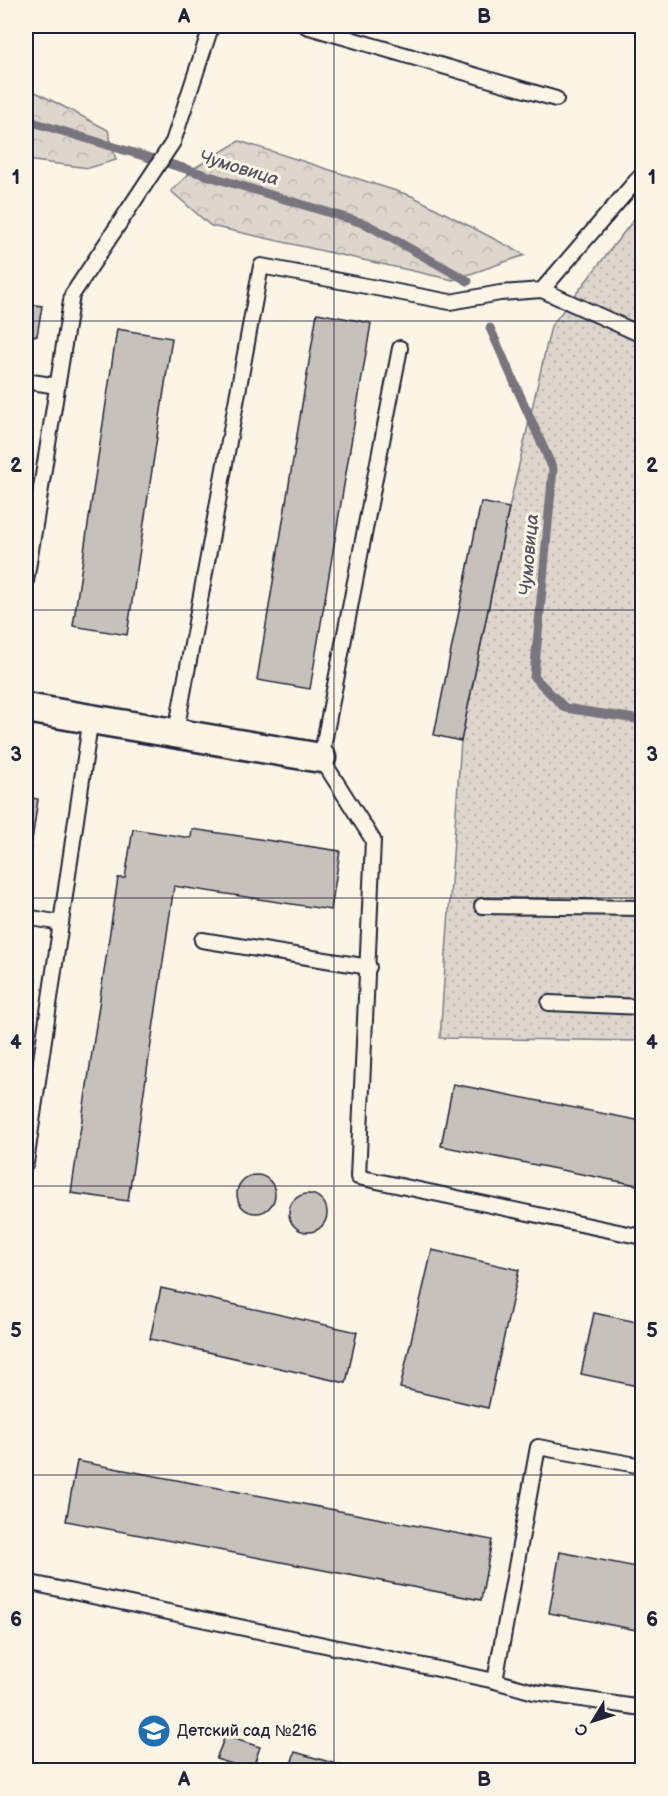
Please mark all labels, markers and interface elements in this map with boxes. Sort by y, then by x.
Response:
text: A [177,5,191,29]
text: B [477,5,491,29]
water label: Чумовица [197,146,281,190]
text: 1 [12,166,20,190]
text: 1 [648,166,656,190]
text: 2 [10,454,22,478]
text: 2 [646,454,658,478]
water label: Чумовица [515,513,543,597]
text: 3 [10,743,22,767]
text: 3 [646,743,658,767]
text: 4 [10,1031,22,1055]
text: 4 [646,1031,658,1055]
text: 5 [10,1319,22,1343]
text: 5 [646,1319,658,1343]
text: 6 [10,1608,22,1632]
text: 6 [646,1608,658,1632]
north arrow [563,1691,623,1751]
school or university icon: Детский сад №216 [136,1713,172,1749]
text: С [571,1719,593,1740]
place label: Детский сад №216 [177,1722,317,1741]
text: A [177,1768,191,1792]
text: B [477,1768,491,1792]

